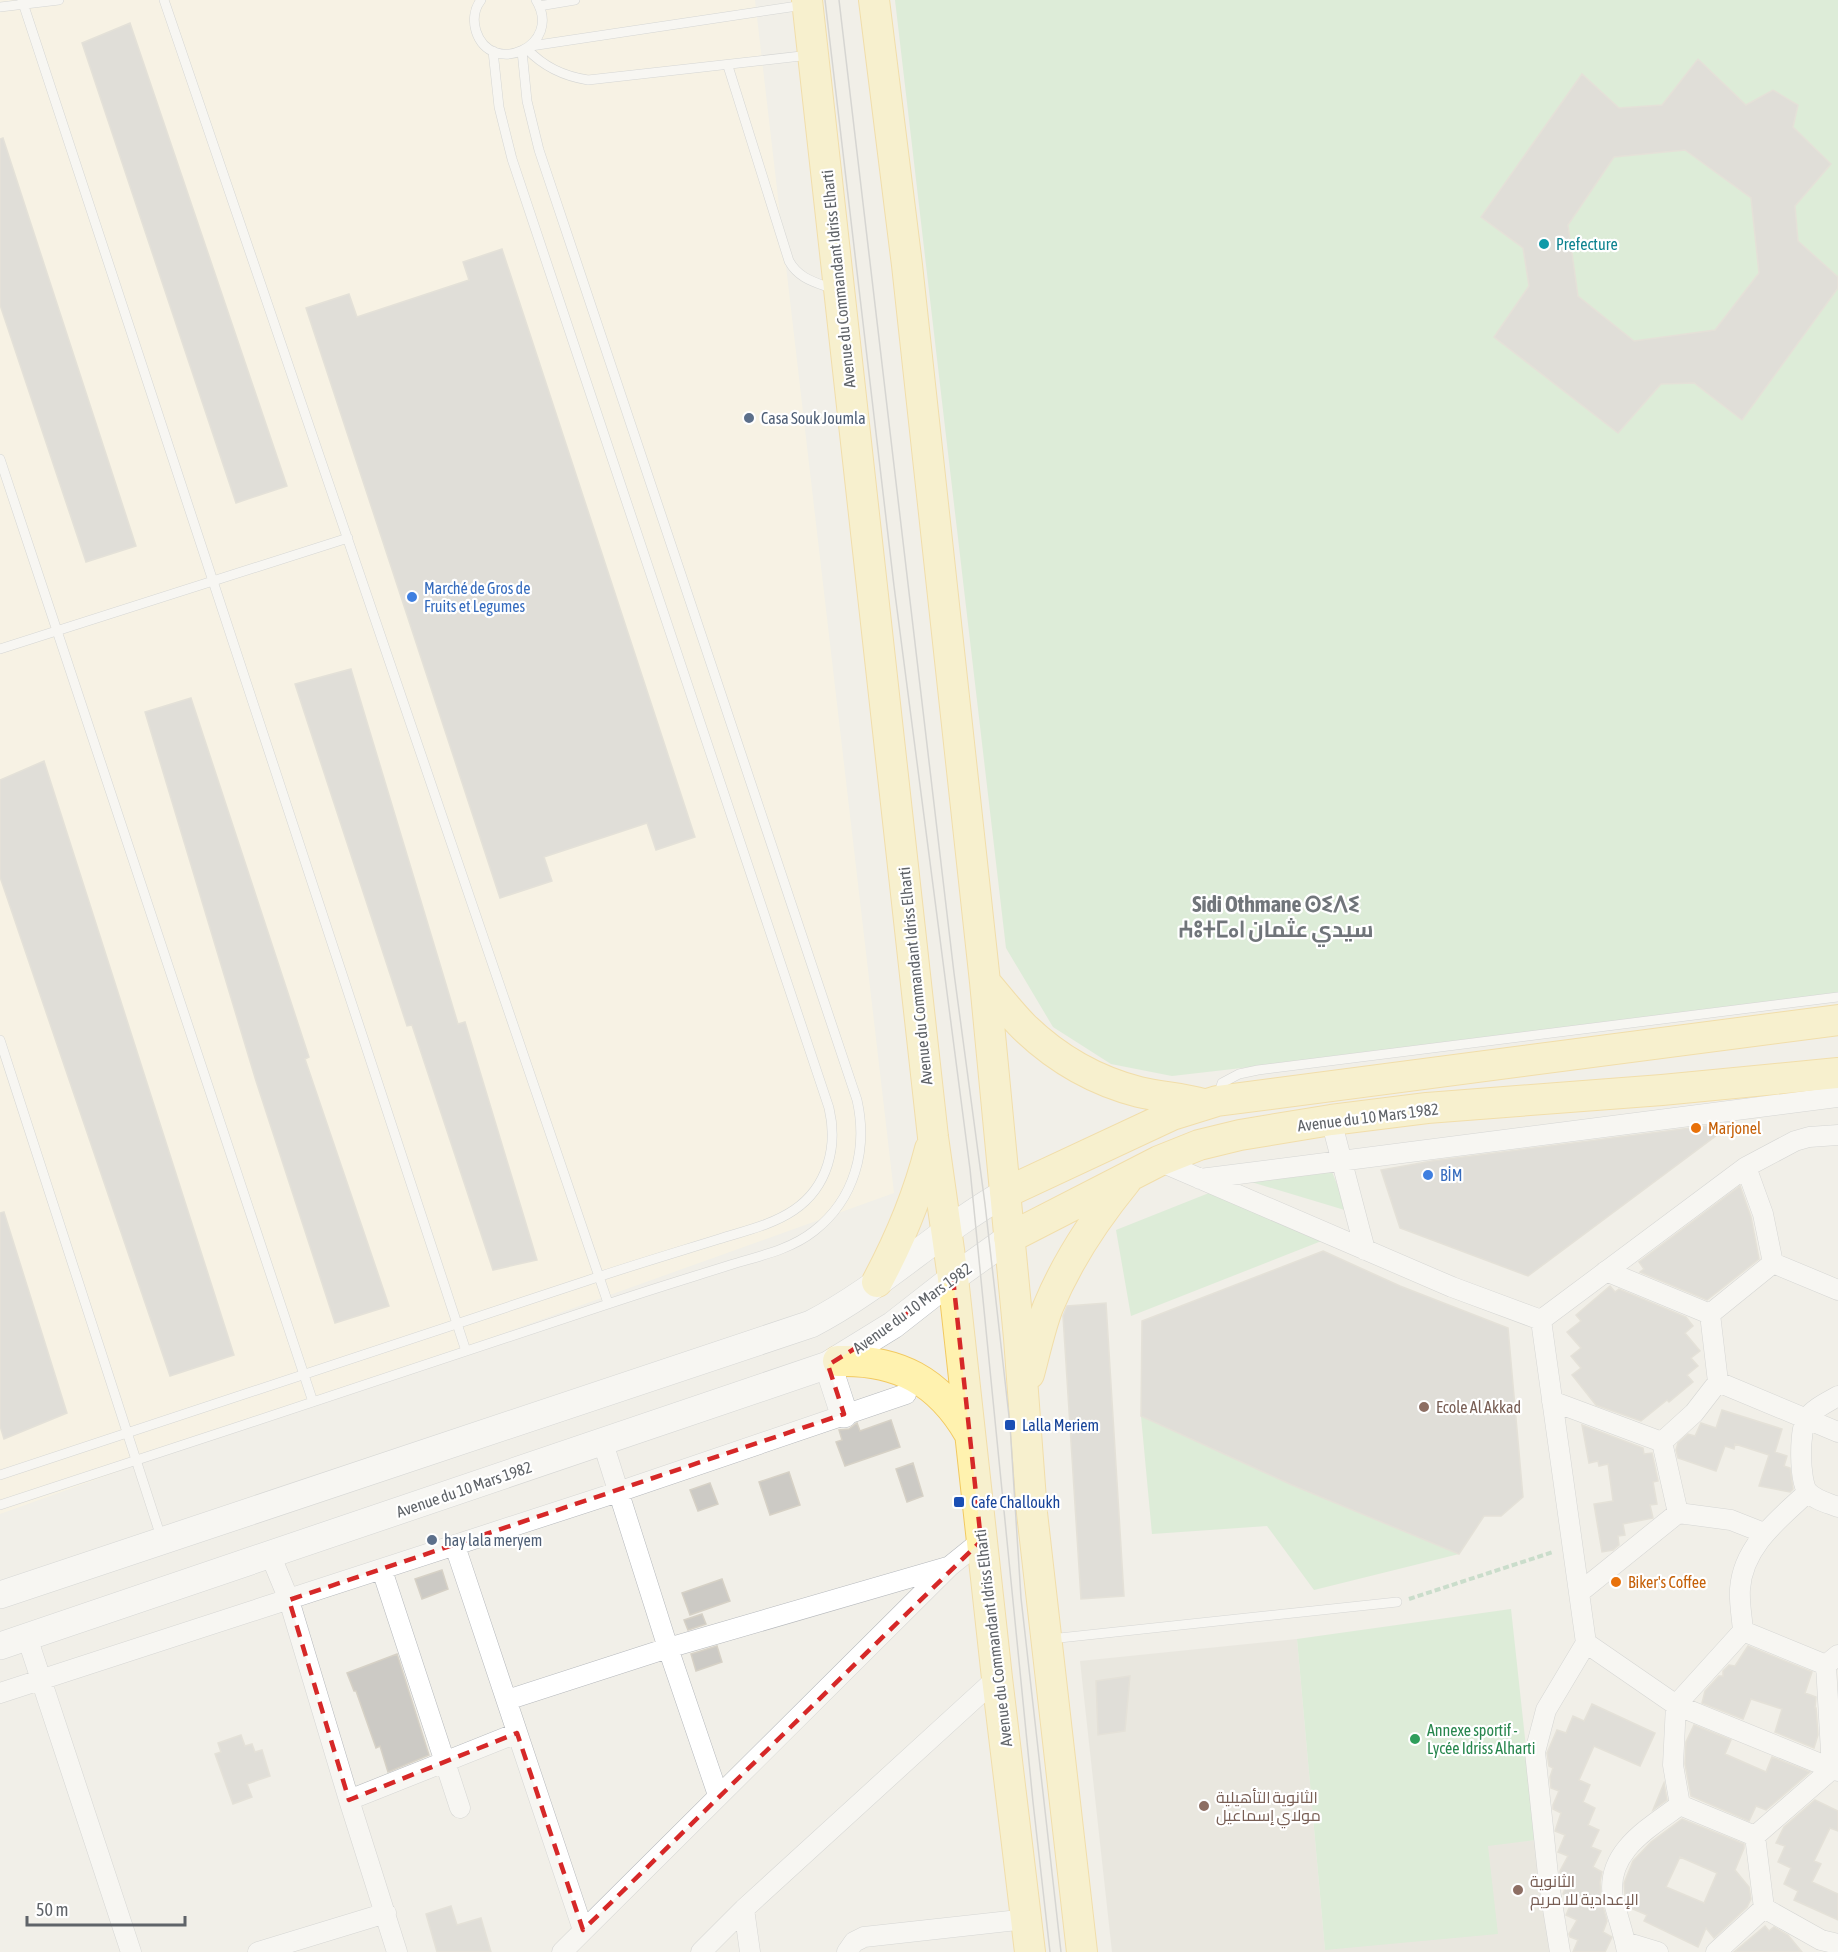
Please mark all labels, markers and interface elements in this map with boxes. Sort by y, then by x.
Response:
street label: Avenue du Commandant Idriss Elharti [818,169,858,389]
place label: Prefecture [1556,235,1618,253]
marker: Prefecture [1537,237,1551,251]
place label: Casa Souk Joumla [761,409,866,427]
marker: Casa Souk Joumla [742,411,756,425]
place label: Marché de Gros de Fruits et Legumes [424,579,530,616]
marker: Marché de Gros de Fruits et Legumes [405,590,419,604]
street label: Avenue du Commandant Idriss Elharti [895,866,935,1086]
district label: Sidi Othmane ⵙⵉⴷⵉ ⵄⵓⵜⵎⴰⵏ سيدي عثمان [1179,891,1373,947]
street label: Avenue du 10 Mars 1982 [1296,1099,1440,1135]
place label: Marjonel [1708,1119,1762,1138]
marker: Marjonel [1689,1121,1703,1135]
place label: BİM [1440,1166,1462,1184]
marker: BİM [1421,1168,1435,1182]
street label: Avenue du 10 Mars 1982 [849,1259,975,1357]
place label: Ecole Al Akkad [1436,1398,1521,1416]
marker: Ecole Al Akkad [1417,1400,1431,1414]
place label: Lalla Meriem [1022,1416,1099,1434]
marker: Lalla Meriem [1003,1418,1017,1432]
street label: Avenue du 10 Mars 1982 [394,1457,534,1521]
place label: Cafe Challoukh [971,1493,1060,1511]
marker: Cafe Challoukh [952,1495,966,1509]
street label: Avenue du Commandant Idriss Elharti [971,1528,1015,1748]
place label: hay lala meryem [444,1531,542,1550]
marker: hay lala meryem [425,1533,439,1547]
place label: Biker's Coffee [1628,1573,1706,1591]
marker: Biker's Coffee [1609,1575,1623,1589]
place label: Annexe sportif - Lycée Idriss Alharti [1427,1721,1535,1758]
marker: Annexe sportif - Lycée Idriss Alharti [1408,1732,1422,1746]
place label: الثانوية التأهيلية مولاي إسماعيل [1216,1788,1321,1829]
marker: الثانوية التأهيلية مولاي إسماعيل [1197,1799,1211,1813]
place label: الثانوية الإعدادية للا مريم [1530,1872,1639,1911]
marker: الثانوية الإعدادية للا مريم [1511,1883,1525,1897]
scale bar [27,1889,184,1927]
text: 50 m [36,1899,68,1920]

